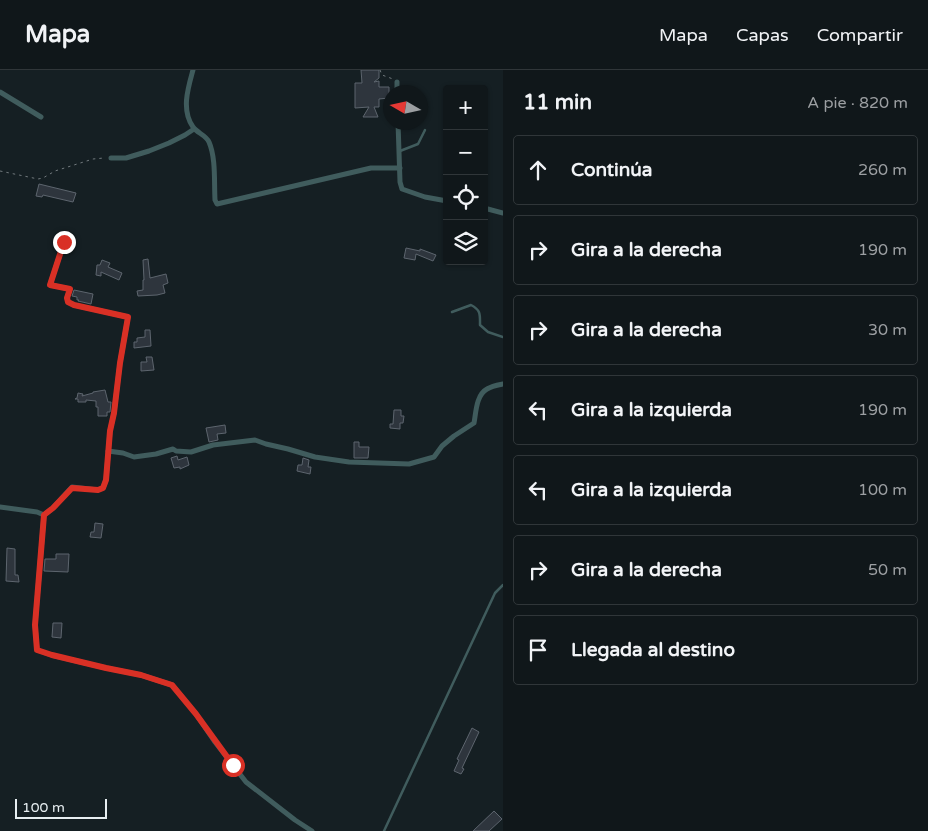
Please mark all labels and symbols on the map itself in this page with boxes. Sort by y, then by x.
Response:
north arrow [383,85,428,130]
route end [53,231,76,254]
route start [222,754,245,777]
scale bar [15,796,108,819]

